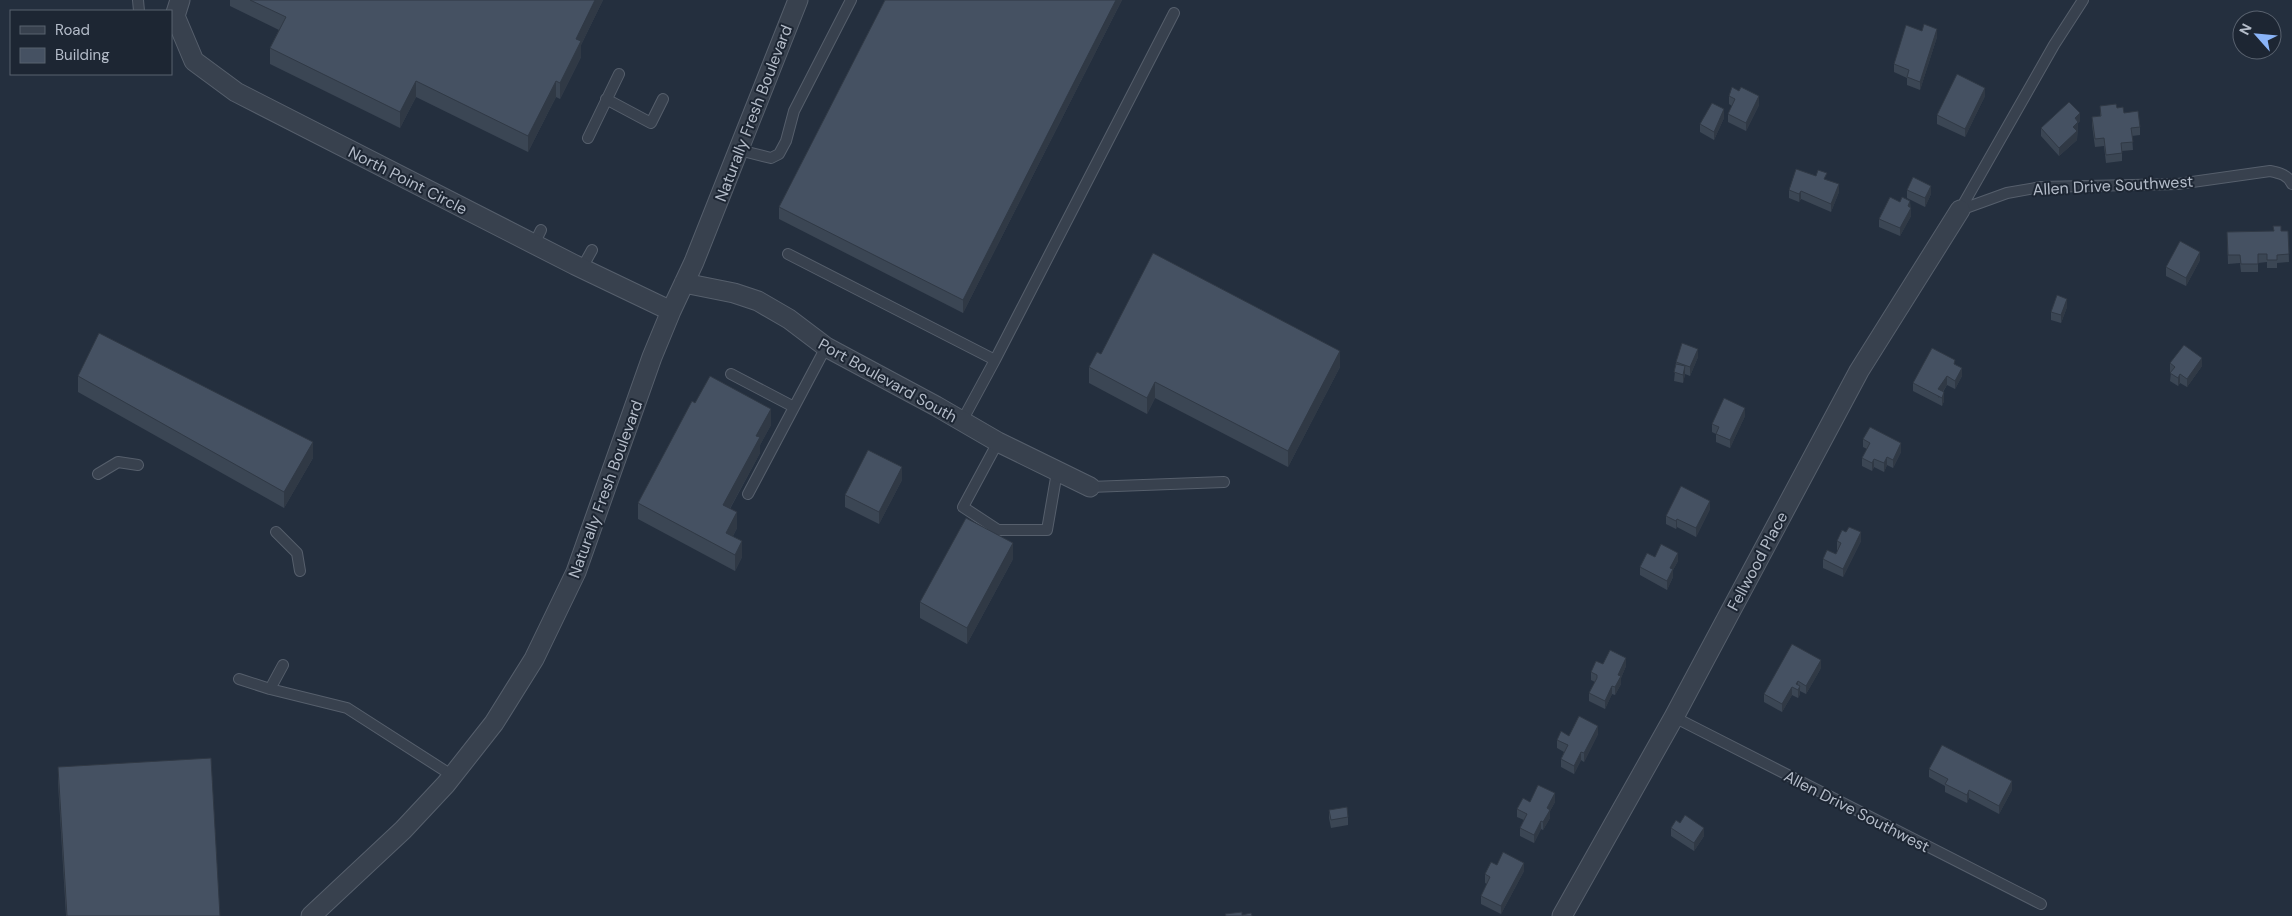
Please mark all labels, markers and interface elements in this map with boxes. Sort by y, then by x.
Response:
legend [10,10,172,75]
north arrow [2232,10,2282,60]
text: Road [55,20,90,40]
text: N [2235,20,2256,38]
street label: Naturally Fresh Boulevard [710,22,797,205]
text: Building [55,45,110,65]
street label: North Point Circle [345,141,471,219]
street label: Allen Drive Southwest [2032,171,2194,200]
street label: Port Boulevard South [815,334,961,427]
street label: Naturally Fresh Boulevard [564,397,647,581]
street label: Fellwood Place [1722,508,1792,614]
street label: Allen Drive Southwest [1780,766,1933,857]

